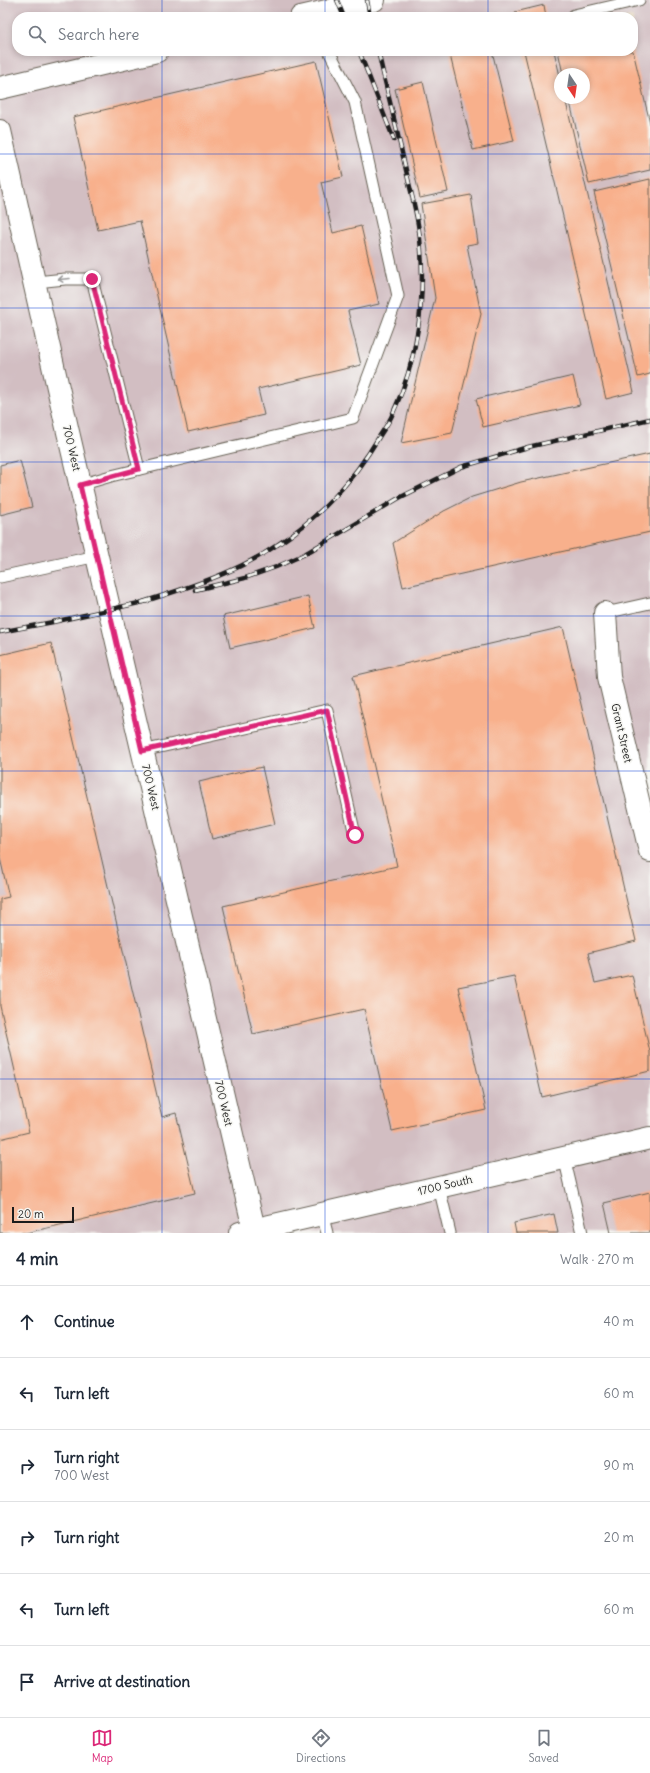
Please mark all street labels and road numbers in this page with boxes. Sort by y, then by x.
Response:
street label: 700 West [60,424,84,473]
street label: Grant Street [608,702,636,764]
street label: 700 West [139,763,163,812]
street label: 700 West [212,1079,236,1128]
street label: 1700 South [416,1172,474,1198]

